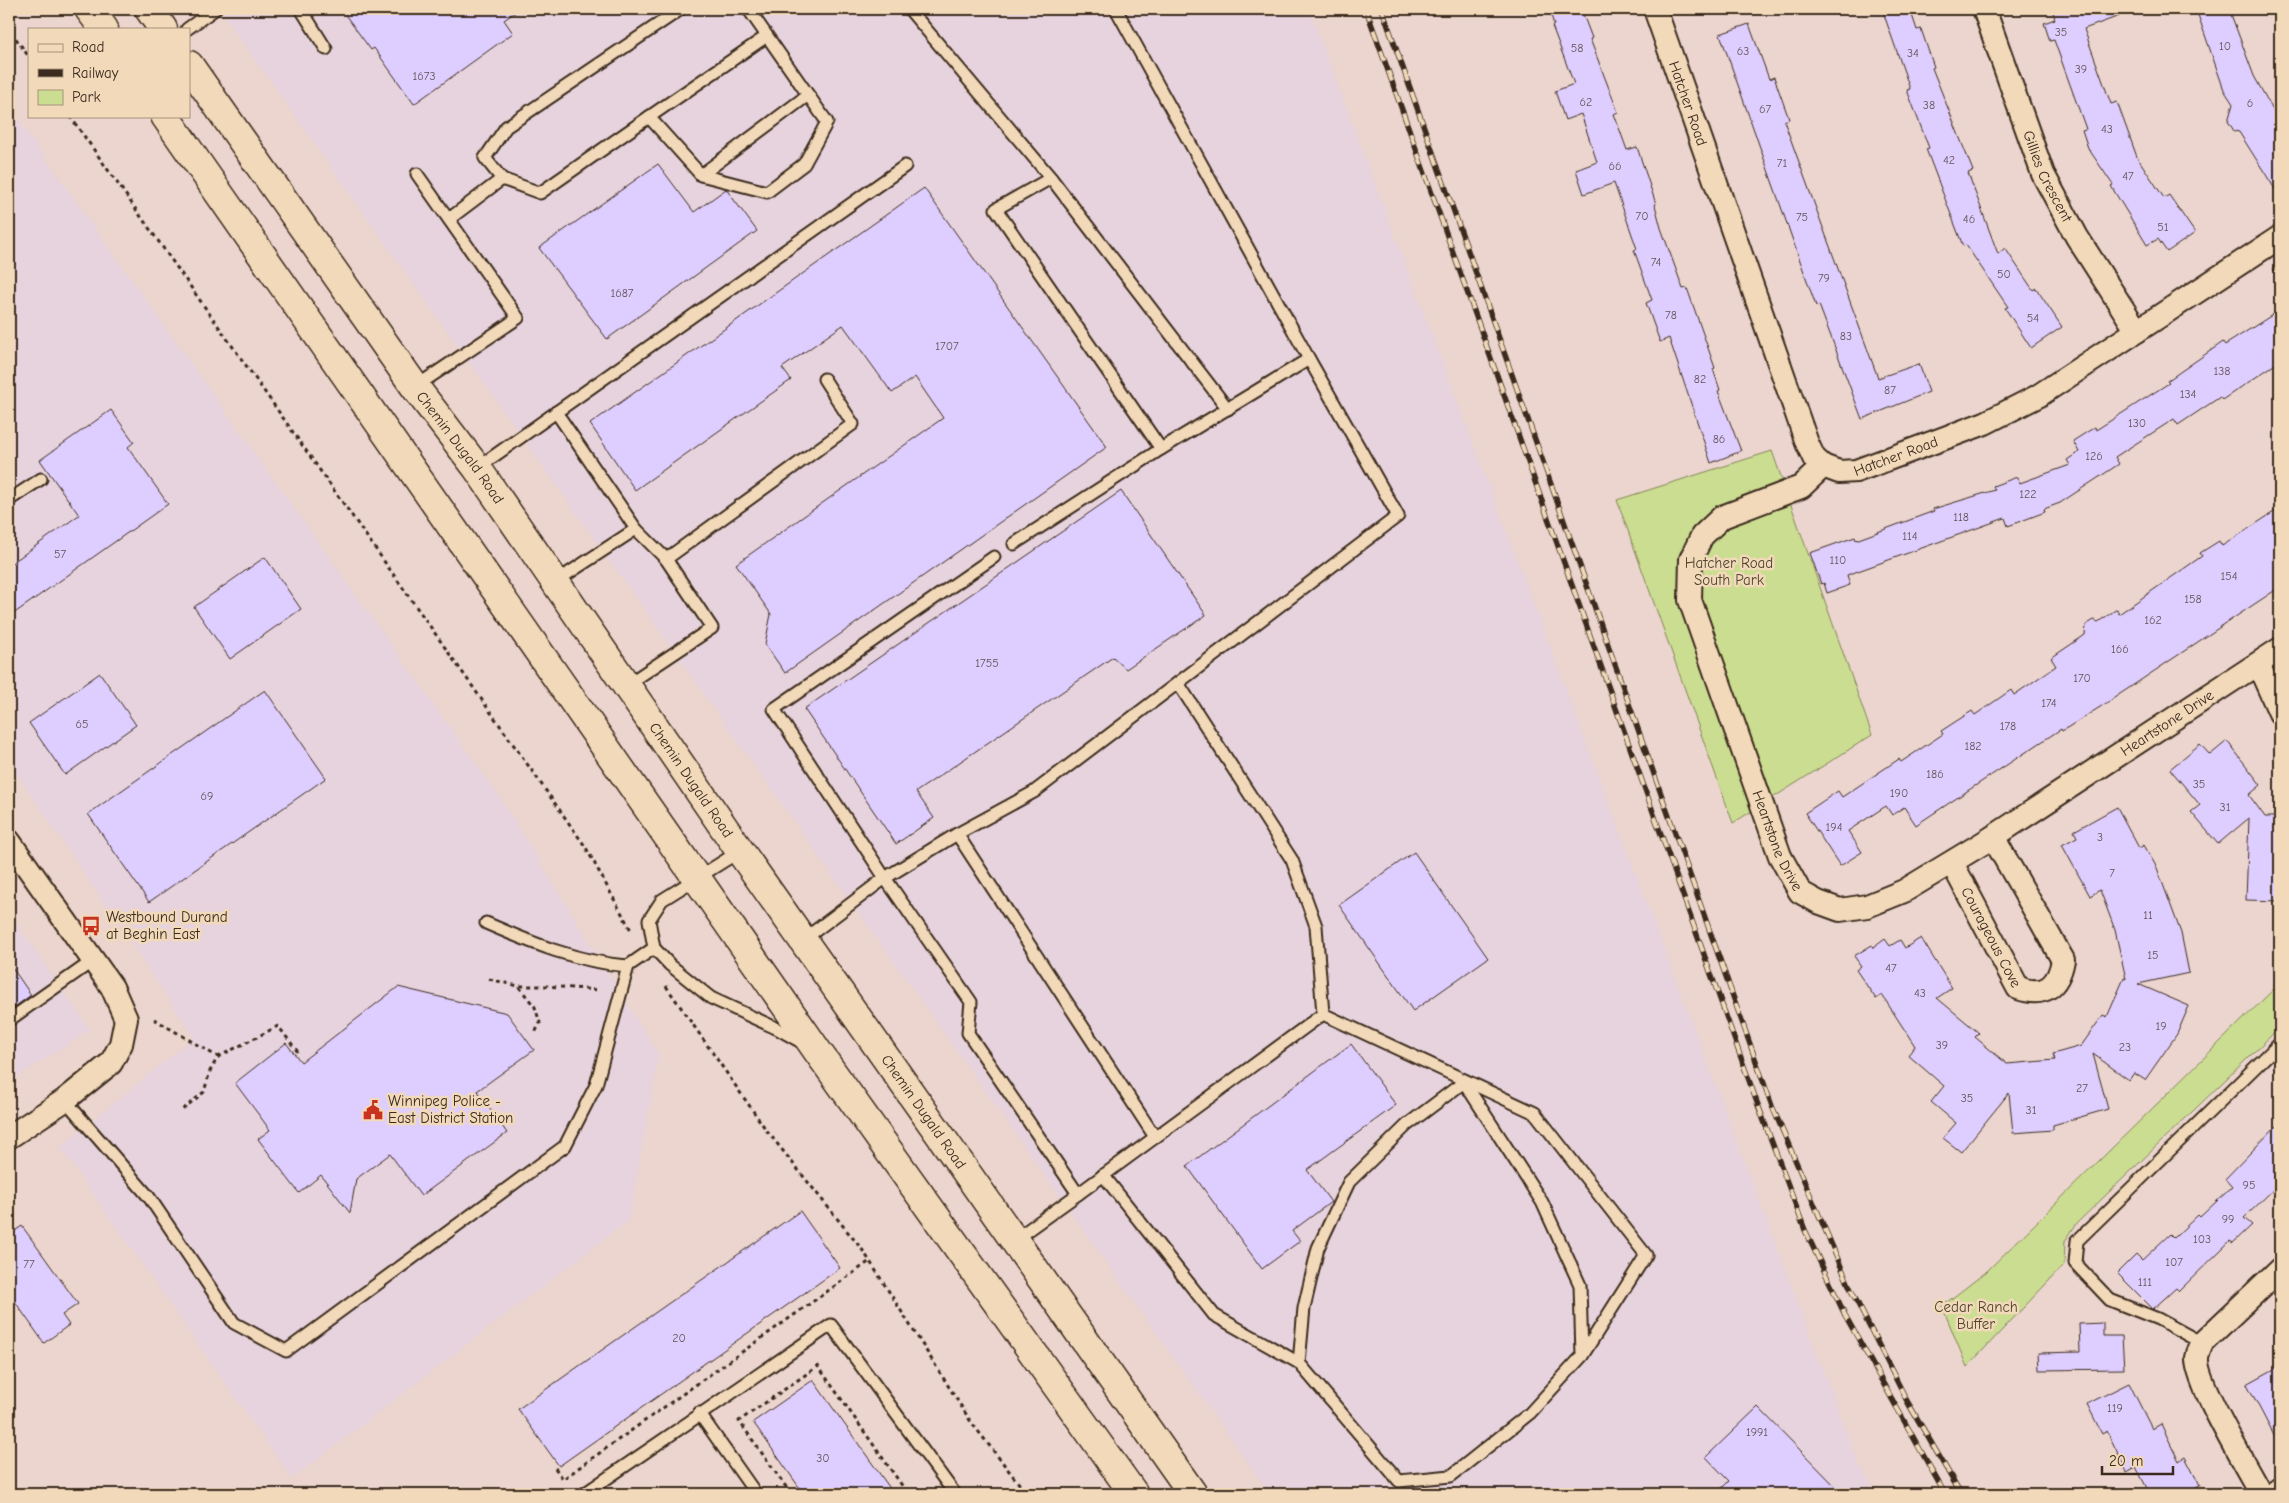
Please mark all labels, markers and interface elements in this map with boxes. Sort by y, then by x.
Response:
house number: 35 [2055,25,2067,39]
legend [28,28,190,118]
text: Road [72,38,104,56]
house number: 10 [2219,39,2231,53]
house number: 58 [1571,41,1583,55]
house number: 63 [1737,44,1749,58]
house number: 34 [1907,46,1919,60]
street label: Hatcher Road [1665,59,1711,148]
house number: 39 [2075,62,2087,76]
text: Railway [72,64,119,82]
house number: 1673 [412,69,436,83]
text: Park [72,88,101,106]
house number: 62 [1580,95,1592,109]
house number: 6 [2247,96,2253,110]
house number: 38 [1923,98,1935,112]
house number: 67 [1759,102,1771,116]
house number: 43 [2101,122,2113,136]
street label: Gillies Crescent [2019,128,2077,226]
house number: 42 [1943,153,1955,167]
house number: 71 [1777,156,1787,170]
house number: 66 [1608,159,1622,173]
house number: 47 [2122,169,2134,183]
house number: 70 [1636,209,1648,223]
house number: 75 [1796,210,1808,224]
house number: 46 [1963,212,1975,226]
house number: 51 [2157,220,2169,234]
house number: 74 [1651,255,1661,269]
house number: 50 [1997,267,2011,281]
house number: 79 [1818,271,1830,285]
house number: 1687 [610,286,634,300]
house number: 78 [1665,308,1677,322]
house number: 54 [2027,311,2039,325]
house number: 83 [1840,329,1852,343]
house number: 1707 [935,339,959,353]
house number: 138 [2213,364,2231,378]
house number: 82 [1694,372,1706,386]
house number: 87 [1884,383,1896,397]
house number: 134 [2180,387,2197,401]
street label: Chemin Dugald Road [413,388,508,507]
house number: 130 [2128,416,2146,430]
house number: 86 [1713,432,1725,446]
street label: Hatcher Road [1851,432,1940,480]
house number: 126 [2085,449,2103,463]
house number: 122 [2019,487,2037,501]
house number: 118 [1953,510,1969,524]
house number: 114 [1902,529,1918,543]
house number: 57 [54,547,66,561]
house number: 110 [1830,553,1846,567]
park label: Hatcher Road South Park [1685,554,1773,589]
house number: 154 [2220,569,2238,583]
house number: 158 [2184,592,2202,606]
house number: 162 [2144,613,2162,627]
house number: 166 [2111,642,2129,656]
house number: 1755 [975,656,999,670]
house number: 170 [2073,671,2091,685]
street label: Heartstone Drive [2117,686,2217,760]
house number: 174 [2041,696,2057,710]
house number: 65 [75,717,89,731]
street label: Chemin Dugald Road [646,719,737,841]
house number: 178 [2000,719,2016,733]
house number: 182 [1964,739,1982,753]
house number: 186 [1926,767,1944,781]
house number: 35 [2193,777,2205,791]
house number: 190 [1890,786,1908,800]
street label: Heartstone Drive [1749,788,1807,894]
house number: 69 [201,789,213,803]
house number: 31 [2220,800,2231,814]
house number: 194 [1826,820,1843,834]
house number: 3 [2097,830,2103,844]
house number: 7 [2109,866,2115,880]
street label: Courageous Cove [1957,884,2025,991]
place label: Westbound Durand at Beghin East [106,908,228,943]
house number: 11 [2143,908,2153,922]
bus stop icon: Westbound Durand at Beghin East [80,915,102,937]
house number: 15 [2147,948,2159,962]
house number: 47 [1885,961,1897,975]
house number: 43 [1914,986,1926,1000]
house number: 19 [2155,1019,2167,1033]
house number: 39 [1936,1038,1948,1052]
house number: 23 [2119,1040,2131,1054]
street label: Chemin Dugald Road [877,1051,970,1172]
house number: 27 [2076,1081,2088,1095]
house number: 35 [1961,1091,1973,1105]
place label: Winnipeg Police - East District Station [388,1092,513,1127]
public building icon: Winnipeg Police - East District Station [362,1099,384,1121]
house number: 31 [2026,1103,2037,1117]
house number: 95 [2243,1178,2255,1192]
house number: 99 [2222,1212,2234,1226]
house number: 103 [2193,1232,2211,1246]
house number: 107 [2165,1255,2183,1269]
house number: 77 [23,1257,35,1271]
house number: 111 [2138,1275,2152,1289]
park label: Cedar Ranch Buffer [1934,1298,2018,1333]
house number: 20 [672,1331,686,1345]
house number: 119 [2107,1401,2123,1415]
house number: 1991 [1746,1425,1768,1439]
scale bar [2102,1443,2173,1475]
house number: 30 [816,1451,830,1465]
text: 20 m [2109,1452,2143,1470]

